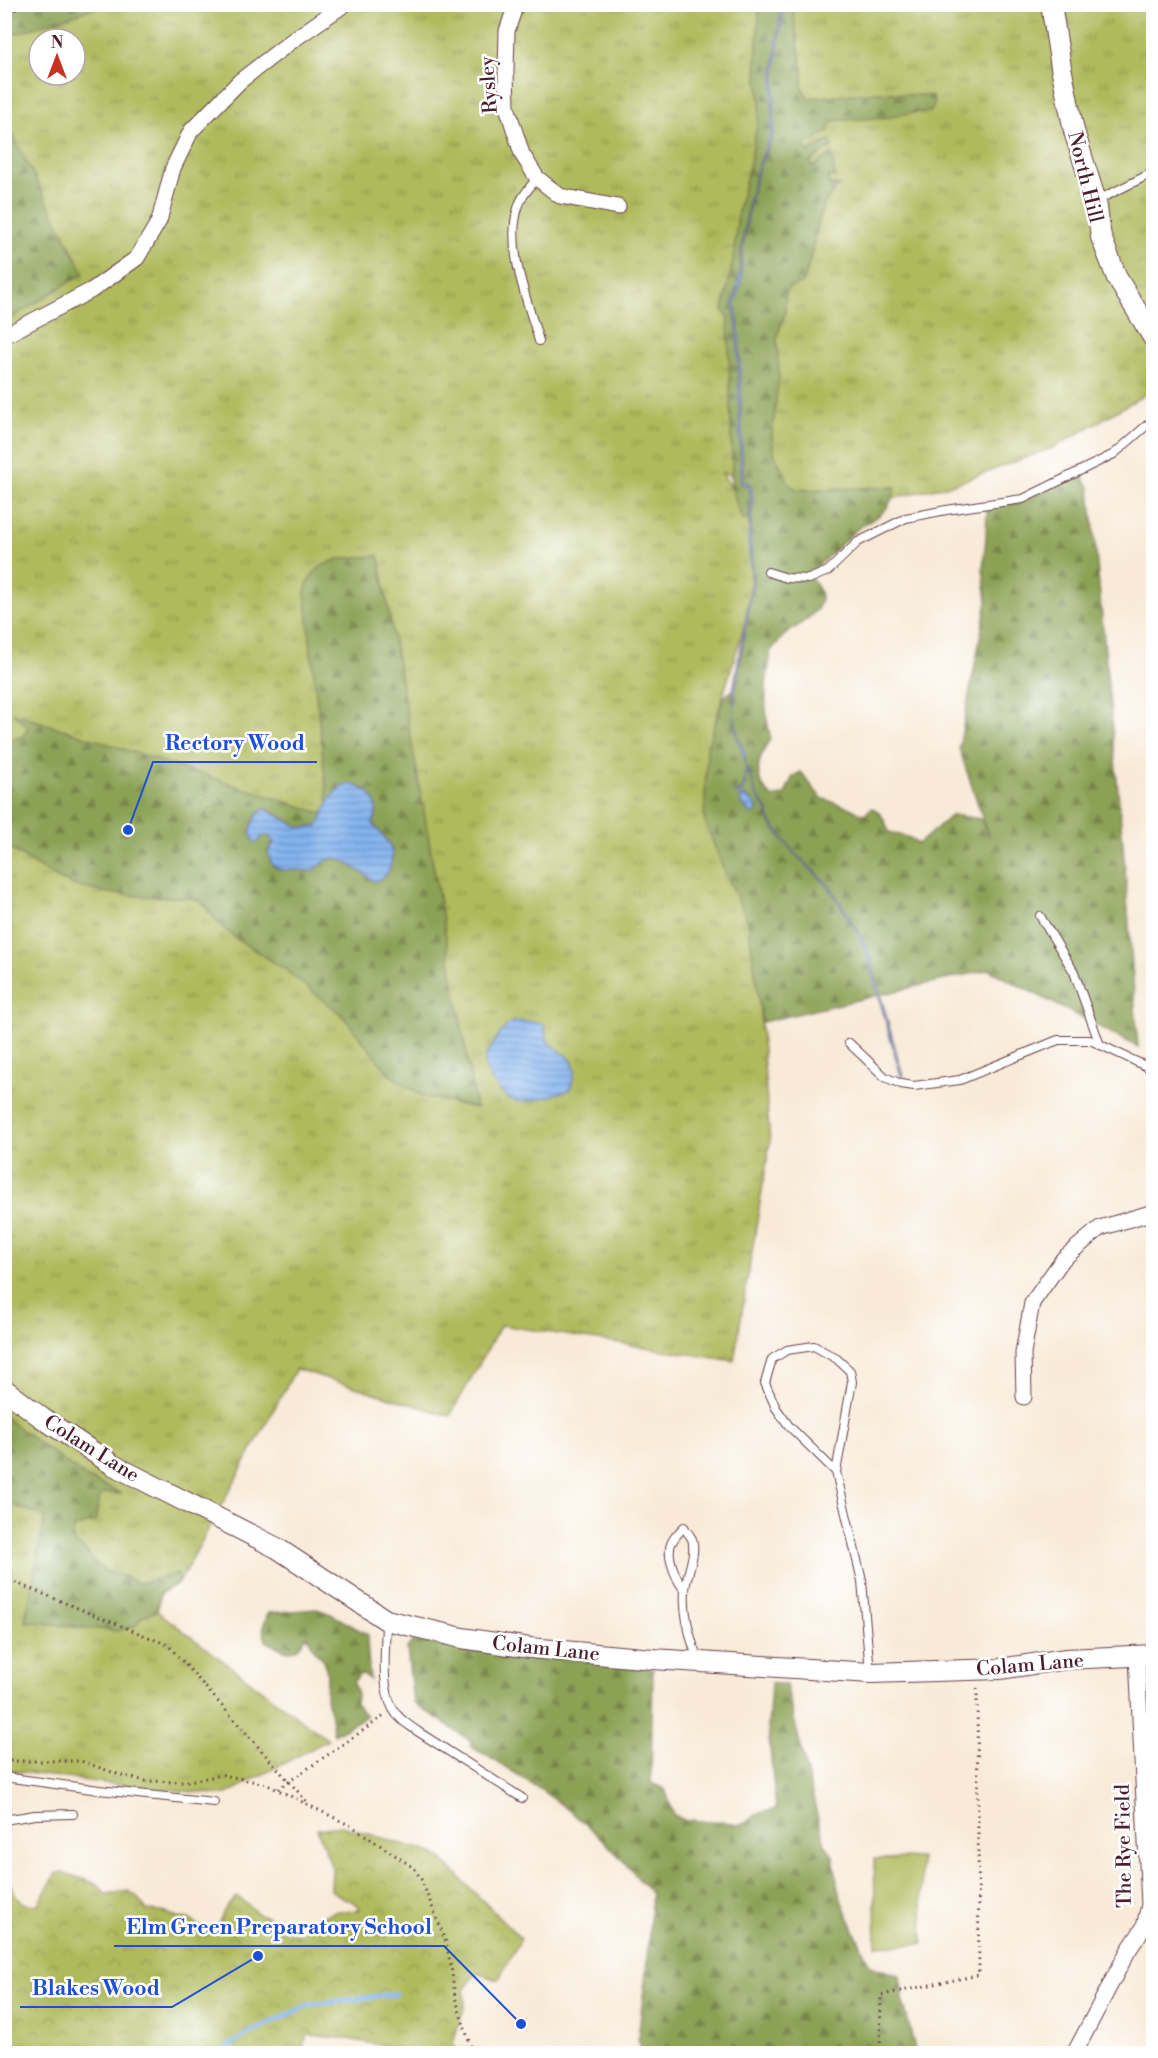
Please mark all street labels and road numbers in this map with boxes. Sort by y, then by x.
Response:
street label: Rysley [475,55,504,115]
street label: North Hill [1061,129,1108,226]
street label: Colam Lane [39,1410,144,1489]
street label: Colam Lane [491,1631,601,1668]
street label: Colam Lane [975,1648,1085,1683]
street label: The Rye Field [1111,1783,1138,1908]

